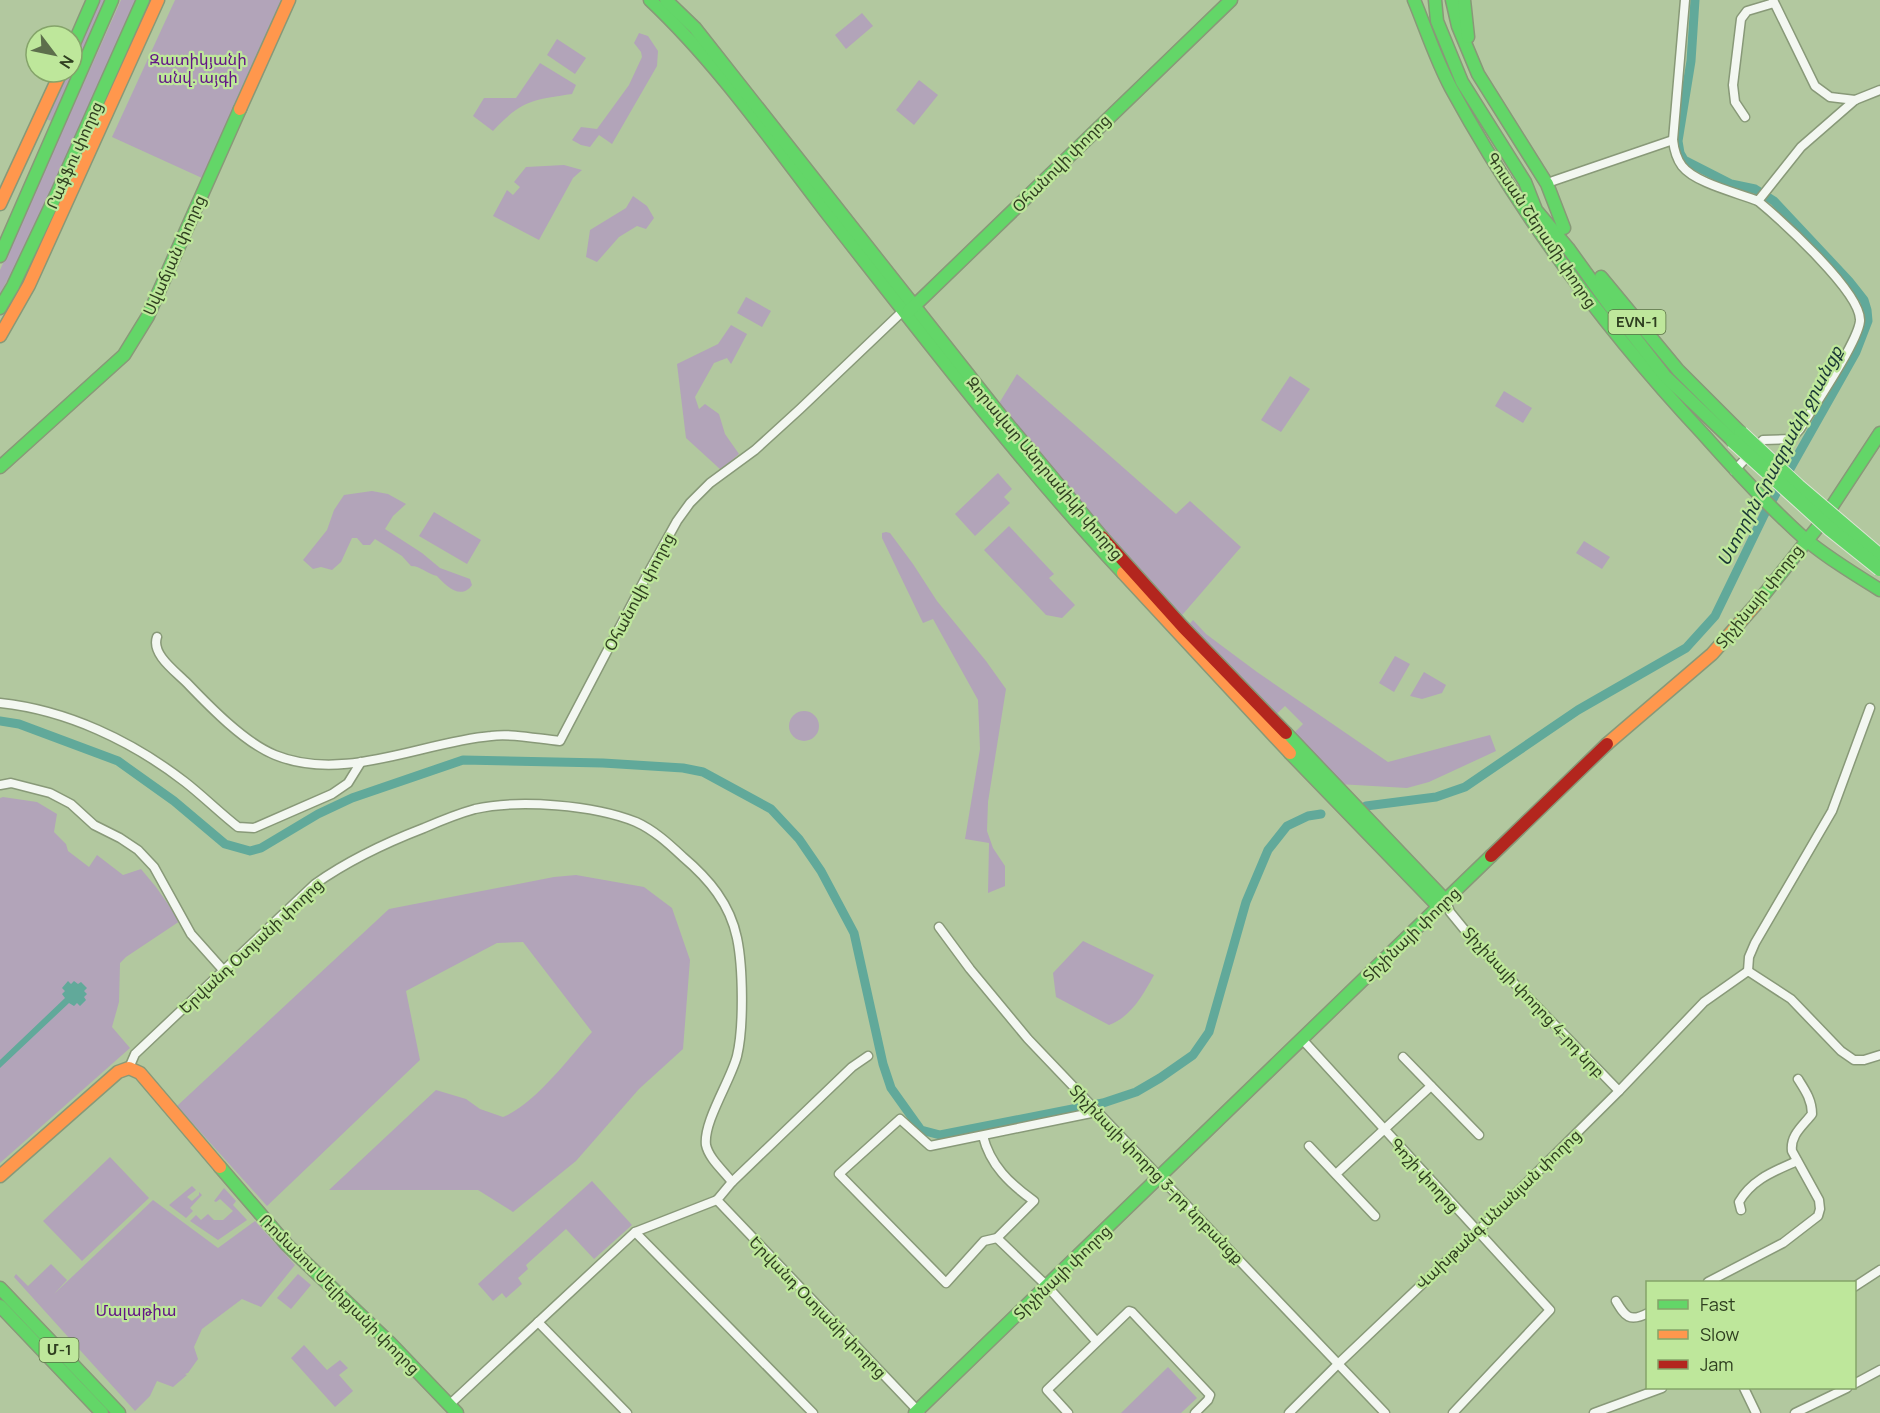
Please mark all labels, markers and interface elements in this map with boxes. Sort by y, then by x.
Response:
north arrow [24,24,84,84]
park label: Զատիկյանի անվ. այգի [149,48,247,88]
text: N [54,51,79,73]
street label: Րաֆֆու փողոց [40,98,108,212]
street label: Օհանովի փողոց [1007,109,1115,217]
street label: Գուսան Շերամի փողոց [1482,148,1602,312]
street label: Սվաճյան փողոց [138,191,210,319]
road number: EVN-1 [1608,310,1666,334]
water label: Ստորին Հրազդանի ջրանցք [1711,340,1848,570]
street label: Զորավար Անդրանիկի փողոց [962,372,1128,564]
street label: Օհանովի փողոց [599,529,679,655]
street label: Տիչինայի փողոց [1710,539,1808,653]
street label: Երվանդ Օտյանի փողոց [174,873,328,1019]
street label: Տիչինայի փողոց [1357,882,1465,986]
street label: Տիչինայի փողոց 4-րդ նրբ [1458,922,1610,1082]
street label: Տիչինայի փողոց 3-րդ նրբանցք [1065,1079,1249,1269]
street label: Վախթանգ Անանյան փողոց [1410,1124,1586,1294]
street label: Գոշի փողոց [1385,1133,1465,1217]
street label: Ռոմանոս Մելիքյանի փողոց [255,1209,425,1379]
street label: Տիչինայի փողոց [1008,1220,1116,1324]
street label: Երվանդ Օտյանի փողոց [744,1231,892,1383]
legend [1646,1281,1856,1389]
text: Fast [1700,1292,1735,1316]
park label: Մալաթիա [95,1299,177,1321]
text: Slow [1700,1322,1740,1346]
road number: Մ-1 [40,1338,78,1362]
text: Jam [1700,1352,1734,1376]

